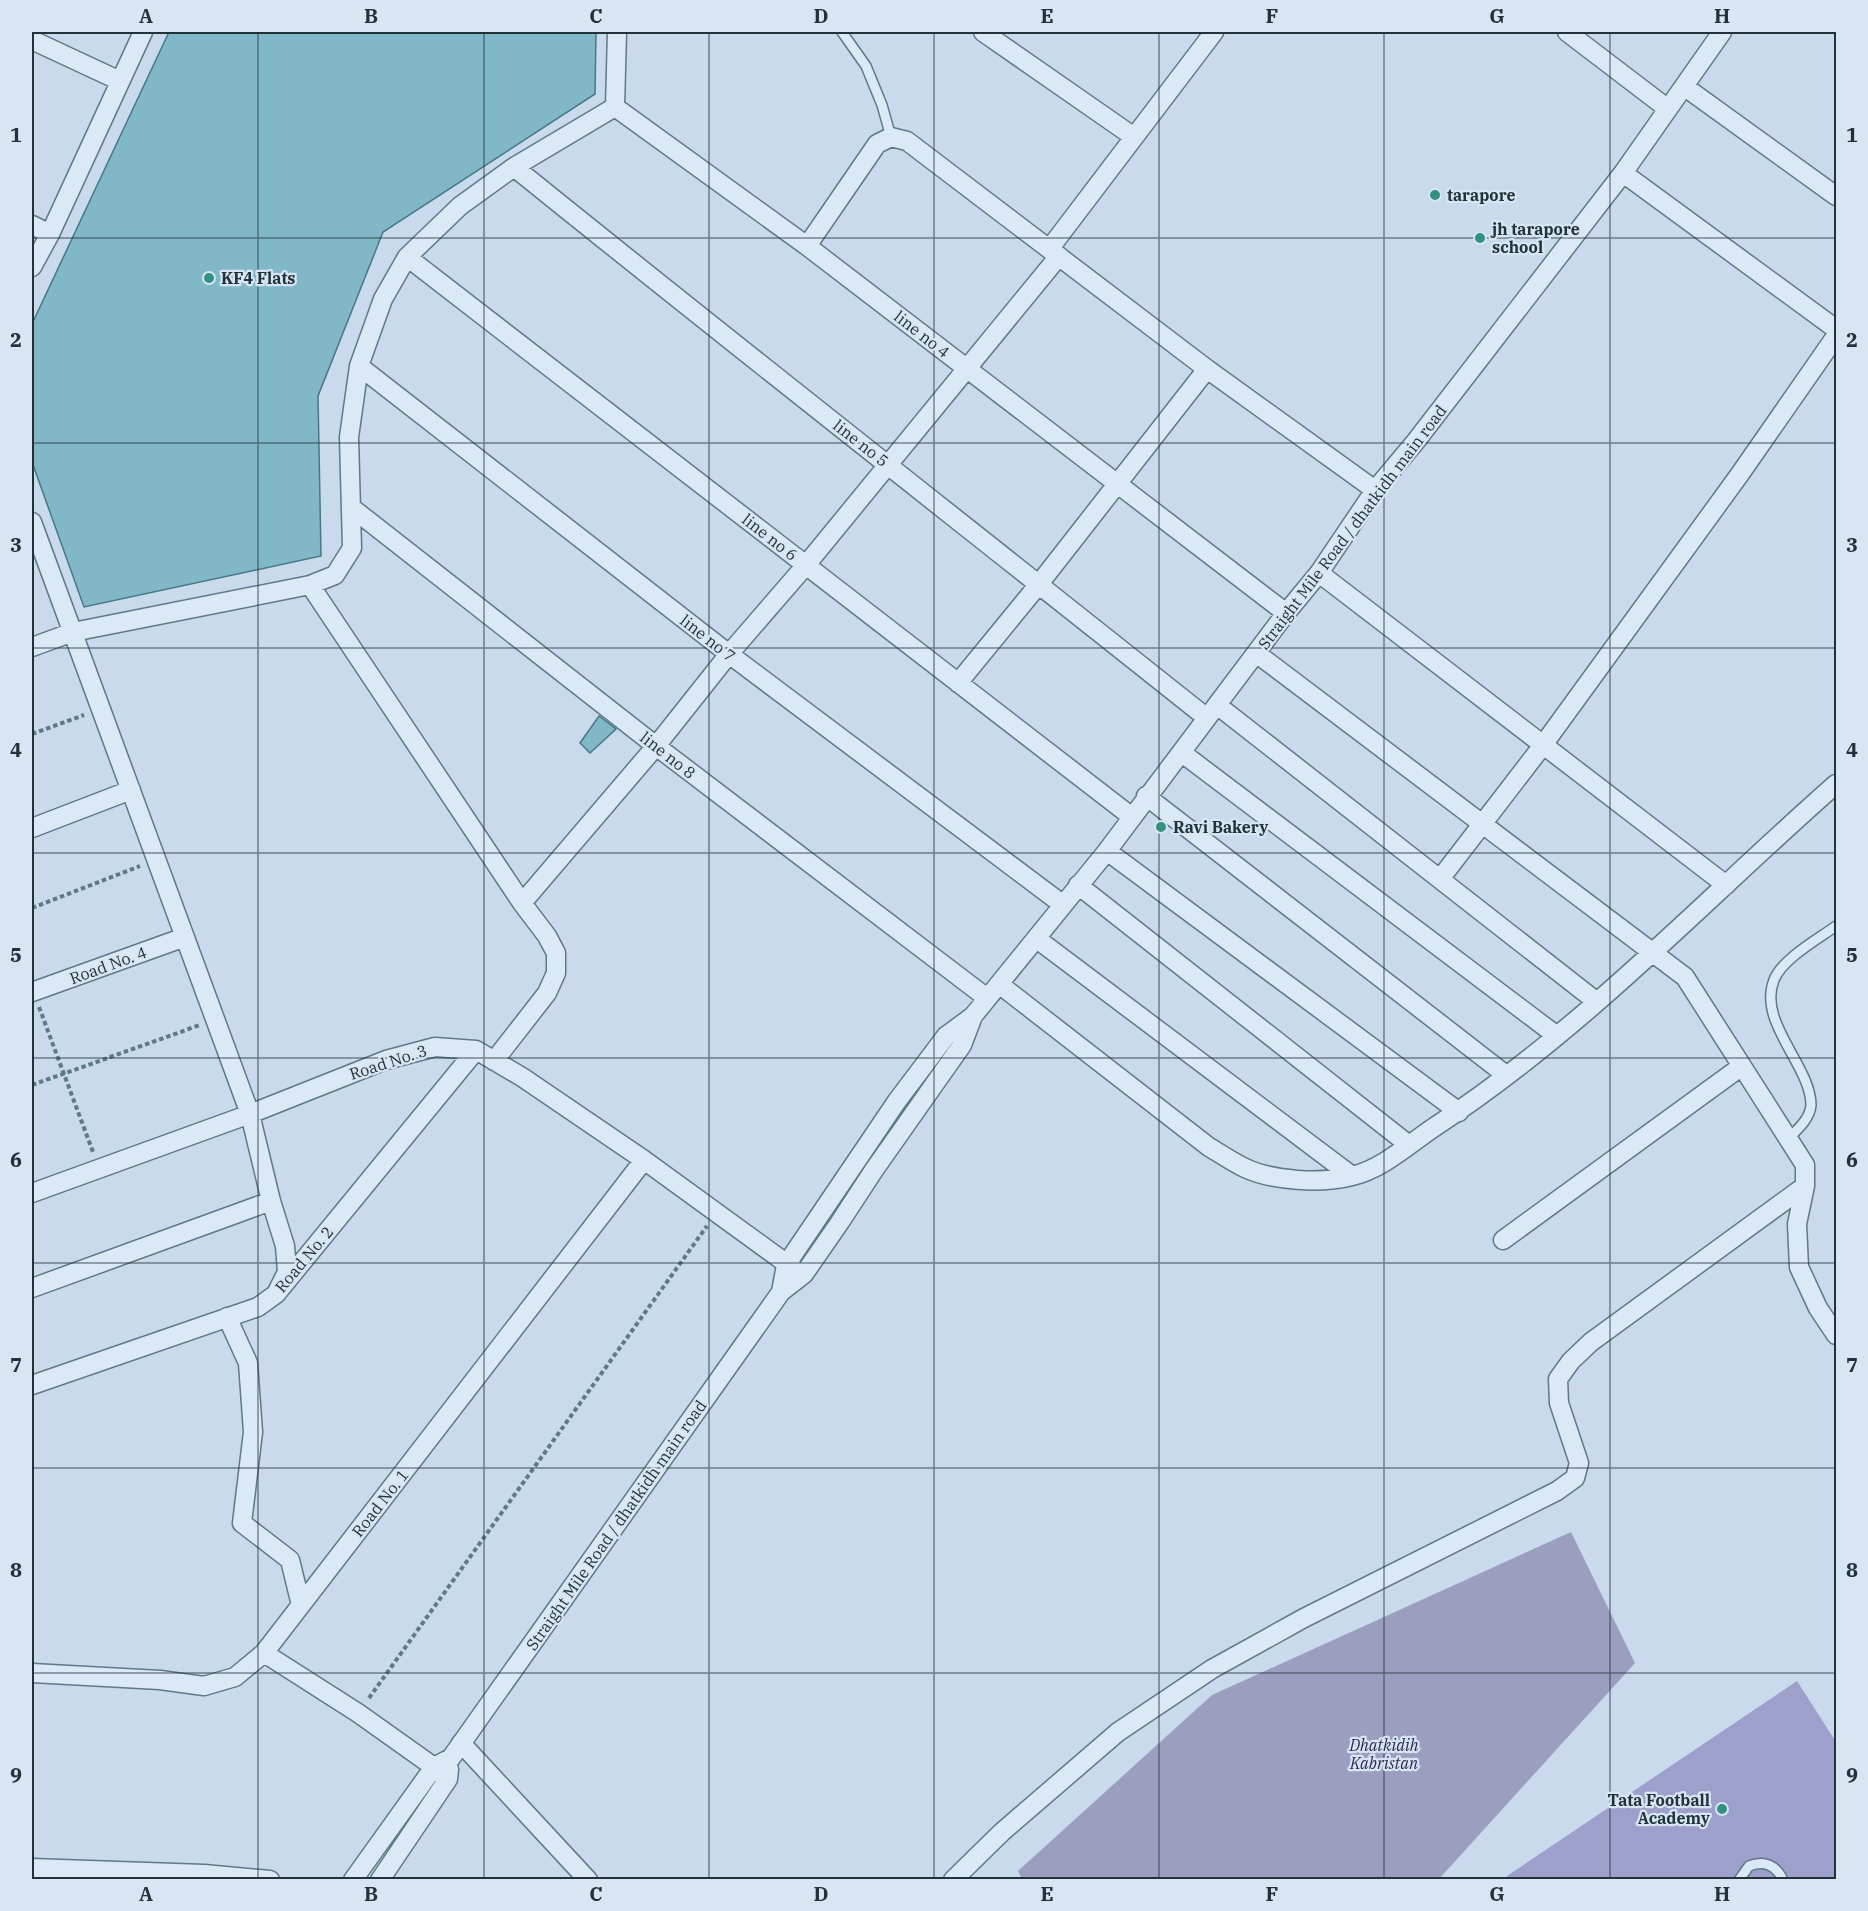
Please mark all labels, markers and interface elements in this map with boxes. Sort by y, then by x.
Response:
text: A [139,2,153,29]
text: B [364,2,378,29]
text: C [589,2,603,29]
text: D [813,2,829,29]
text: E [1040,2,1054,29]
text: F [1266,2,1278,29]
text: G [1489,2,1505,29]
text: H [1714,2,1730,29]
text: 1 [10,121,22,148]
text: 1 [1846,121,1858,148]
place label: tarapore [1447,185,1516,205]
marker: tarapore [1428,188,1442,202]
place label: jh tarapore school [1490,219,1580,257]
marker: jh tarapore school [1473,231,1487,245]
place label: KF4 Flats [221,268,295,288]
marker: KF4 Flats [202,271,216,285]
street label: line no 4 [890,306,954,362]
text: 2 [10,326,22,353]
text: 2 [1846,326,1858,353]
street label: Straight Mile Road / dhatkidh main road [1253,401,1451,653]
street label: line no 5 [829,415,893,471]
street label: line no 6 [738,509,802,565]
text: 3 [10,531,22,558]
text: 3 [1846,531,1858,558]
street label: line no 7 [676,610,740,666]
street label: line no 8 [636,727,700,783]
text: 4 [10,736,22,763]
text: 4 [1846,736,1858,763]
place label: Ravi Bakery [1173,817,1269,837]
marker: Ravi Bakery [1154,820,1168,834]
text: 5 [10,941,22,968]
text: 5 [1846,941,1858,968]
street label: Road No. 4 [67,942,149,988]
street label: Road No. 3 [347,1040,429,1084]
text: 6 [10,1146,22,1173]
text: 6 [1846,1146,1858,1173]
street label: Road No. 2 [271,1222,337,1296]
text: 7 [10,1351,22,1378]
text: 7 [1846,1351,1858,1378]
street label: Straight Mile Road / dhatkidh main road [522,1396,711,1654]
street label: Road No. 1 [347,1465,413,1541]
text: 8 [10,1556,22,1583]
text: 8 [1846,1556,1858,1583]
park label: Dhatkidih Kabristan [1348,1735,1419,1773]
text: 9 [10,1761,22,1788]
text: 9 [1846,1761,1858,1788]
place label: Tata Football Academy [1607,1790,1711,1828]
marker: Tata Football Academy [1715,1802,1729,1816]
text: A [139,1880,153,1907]
text: B [364,1880,378,1907]
text: C [589,1880,603,1907]
text: D [813,1880,829,1907]
text: E [1040,1880,1054,1907]
text: F [1266,1880,1278,1907]
text: G [1489,1880,1505,1907]
text: H [1714,1880,1730,1907]

